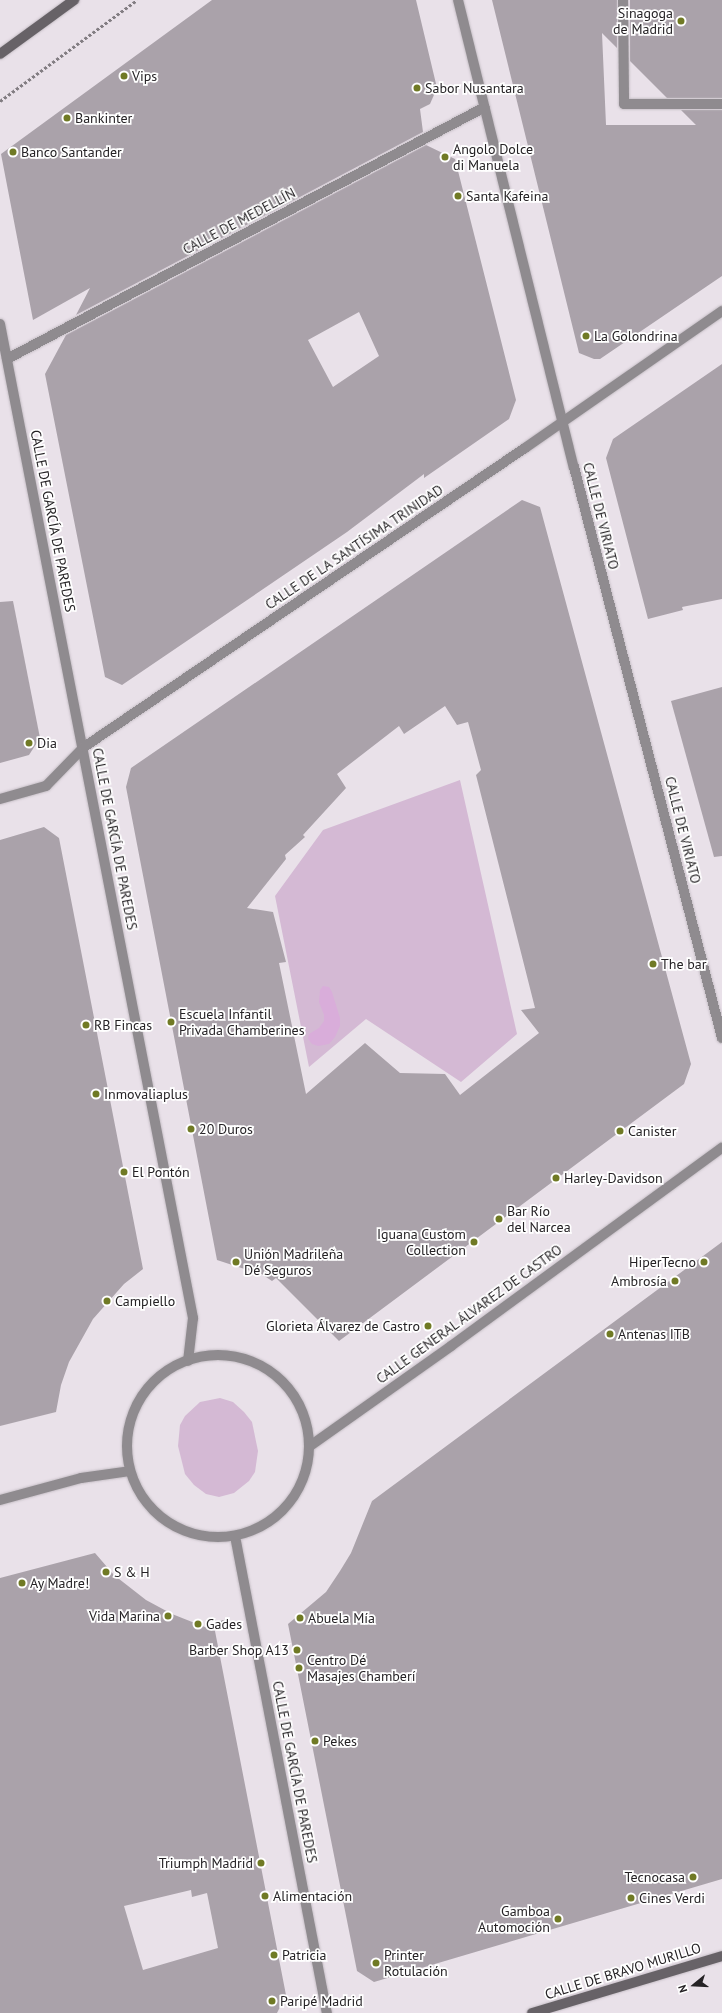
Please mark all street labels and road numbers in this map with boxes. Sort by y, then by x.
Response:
street label: CALLE DE MEDELLÍN [180,184,298,258]
street label: CALLE DE GARCÍA DE PAREDES [27,428,79,614]
street label: CALLE DE VIRIATO [580,460,622,572]
street label: CALLE DE LA SANTÍSIMA TRINIDAD [261,481,447,613]
street label: CALLE DE GARCÍA DE PAREDES [89,746,141,932]
street label: CALLE DE VIRIATO [662,774,704,886]
street label: CALLE GENERAL ÁLVAREZ DE CASTRO [372,1240,566,1388]
street label: CALLE DE GARCÍA DE PAREDES [269,1679,321,1865]
street label: CALLE DE BRAVO MURILLO [543,1939,703,2003]

